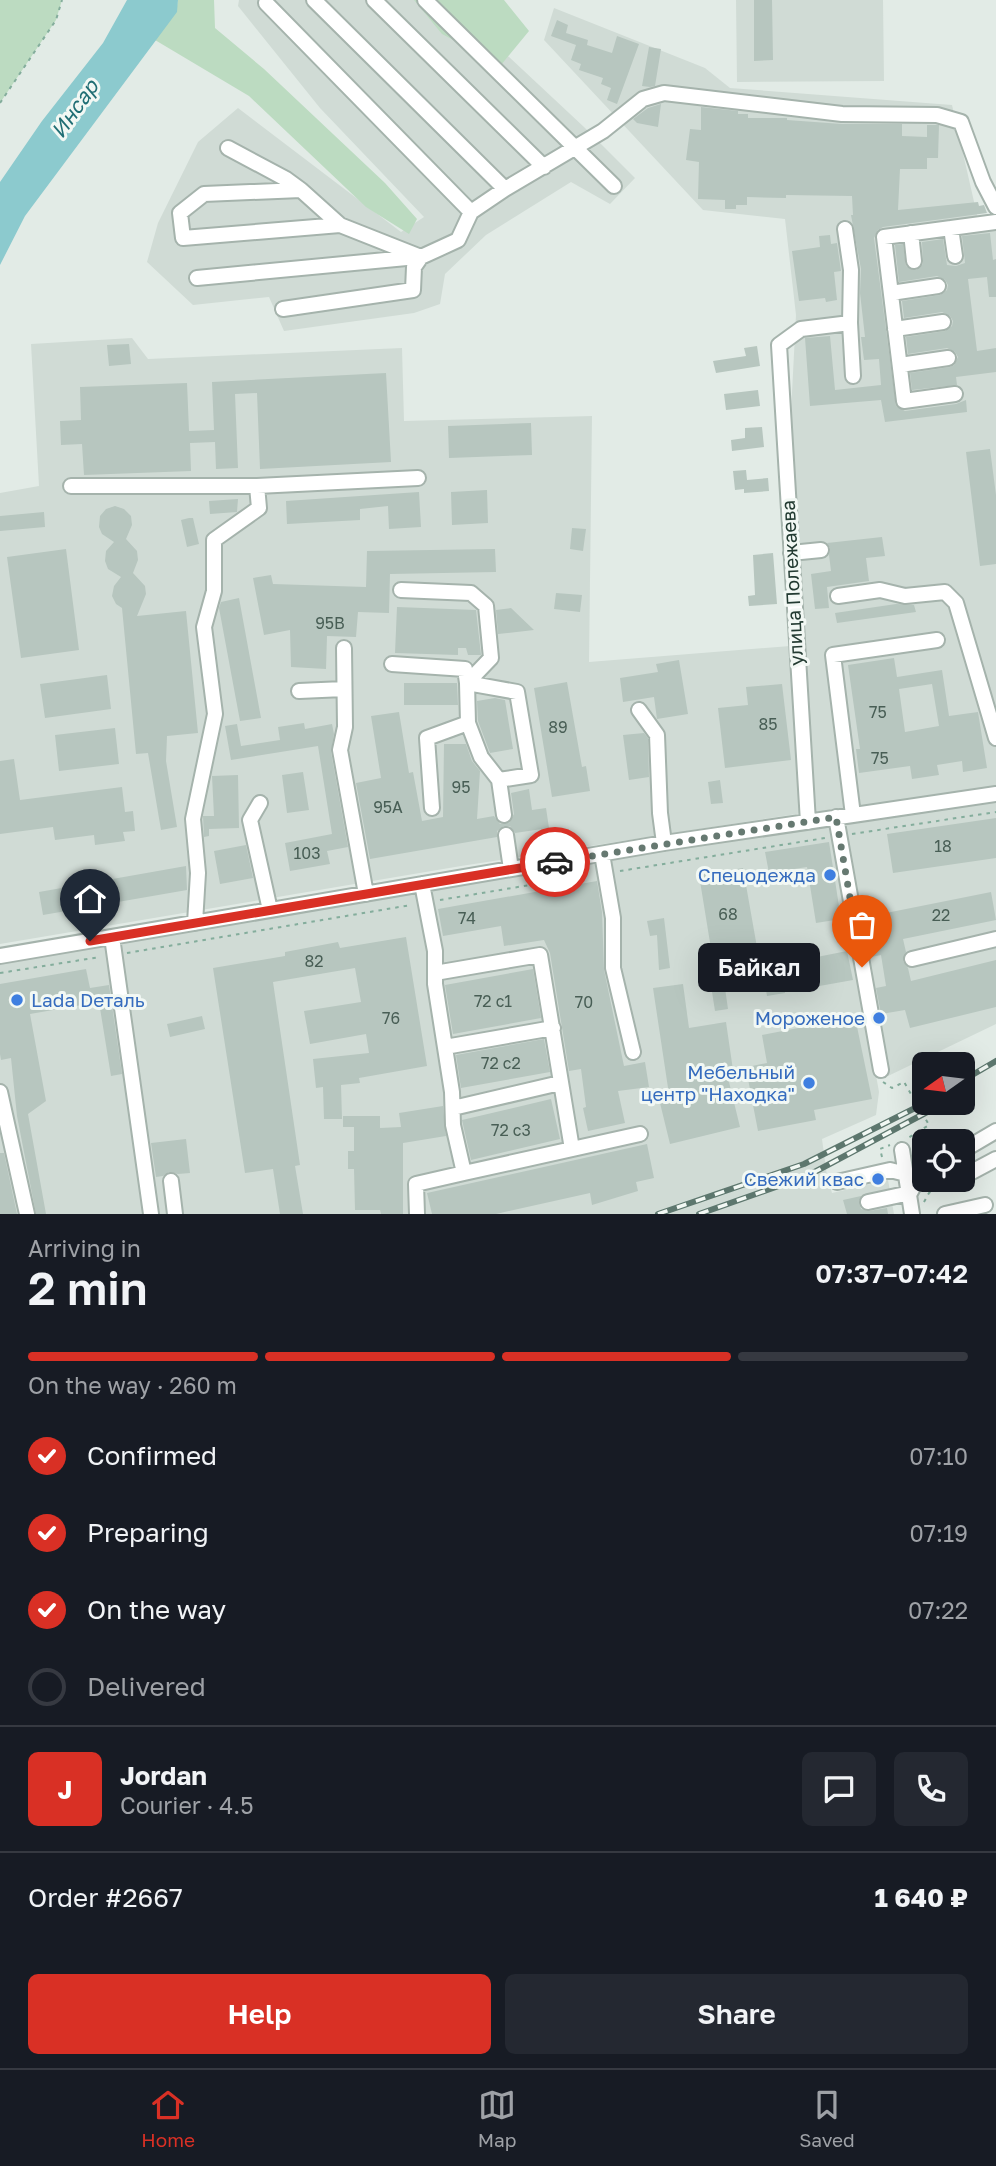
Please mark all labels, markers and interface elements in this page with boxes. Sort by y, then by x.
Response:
water label: Инсар [45,73,105,143]
street label: улица Полежаева [776,500,807,666]
house number: 95В [315,613,345,633]
house number: 75 [869,702,887,722]
house number: 85 [758,714,778,734]
house number: 89 [548,717,568,737]
house number: 75 [871,748,889,768]
house number: 95 [452,777,470,797]
house number: 95А [373,797,403,817]
courier [520,827,590,897]
house number: 18 [934,836,952,856]
house number: 103 [293,843,321,863]
icon: car [536,843,574,881]
place label: Спецодежда [698,863,816,886]
marker: Спецодежда [822,867,838,883]
pin [60,869,120,941]
icon: home [71,880,109,918]
pin [832,895,892,967]
house number: 68 [718,904,738,924]
house number: 22 [932,905,950,925]
icon: bag [843,906,881,944]
house number: 74 [458,908,476,928]
callout: Байкал [698,942,820,992]
house number: 82 [304,951,324,971]
text: Байкал [718,953,800,981]
place label: Lada Dеталь [31,988,145,1011]
house number: 72 с1 [474,991,512,1011]
marker: Lada Dеталь [9,992,25,1008]
house number: 70 [575,992,593,1012]
place label: Мороженое [755,1006,865,1029]
house number: 76 [382,1008,400,1028]
marker: Мороженое [871,1010,887,1026]
north arrow [912,1052,975,1115]
map controls [912,1052,975,1192]
house number: 72 с2 [481,1053,521,1073]
place label: Мебельный центр "Находка" [641,1060,795,1105]
marker: Мебельный центр "Находка" [801,1075,817,1091]
house number: 72 с3 [491,1120,531,1140]
button: locate [912,1129,975,1192]
place label: Свежий квас [744,1167,864,1190]
marker: Свежий квас [870,1171,886,1187]
text: Arriving in [28,1234,141,1262]
text: 07:37–07:42 [815,1258,968,1289]
text: 2 min [28,1260,148,1315]
text: On the way · 260 m [28,1371,237,1399]
icon: check [28,1437,66,1475]
text: Confirmed [87,1440,217,1471]
text: 07:10 [909,1442,968,1470]
icon: check [28,1514,66,1552]
text: Preparing [87,1517,209,1548]
text: 07:19 [910,1519,968,1547]
icon: check [28,1591,66,1629]
text: On the way [87,1594,226,1625]
text: 07:22 [908,1596,968,1624]
text: Delivered [87,1671,206,1702]
button: chat [802,1752,876,1826]
button: phone [894,1752,968,1826]
text: Jordan [120,1760,207,1791]
text: J [58,1774,72,1805]
text: Courier · 4.5 [120,1791,253,1819]
text: Order #2667 [28,1882,183,1913]
text: 1 640 ₽ [874,1882,968,1913]
button: Help [28,1974,491,2054]
button: Share [505,1974,968,2054]
tab: Home [141,2086,195,2151]
tab: Map [478,2086,516,2151]
tab: Saved [799,2086,855,2151]

